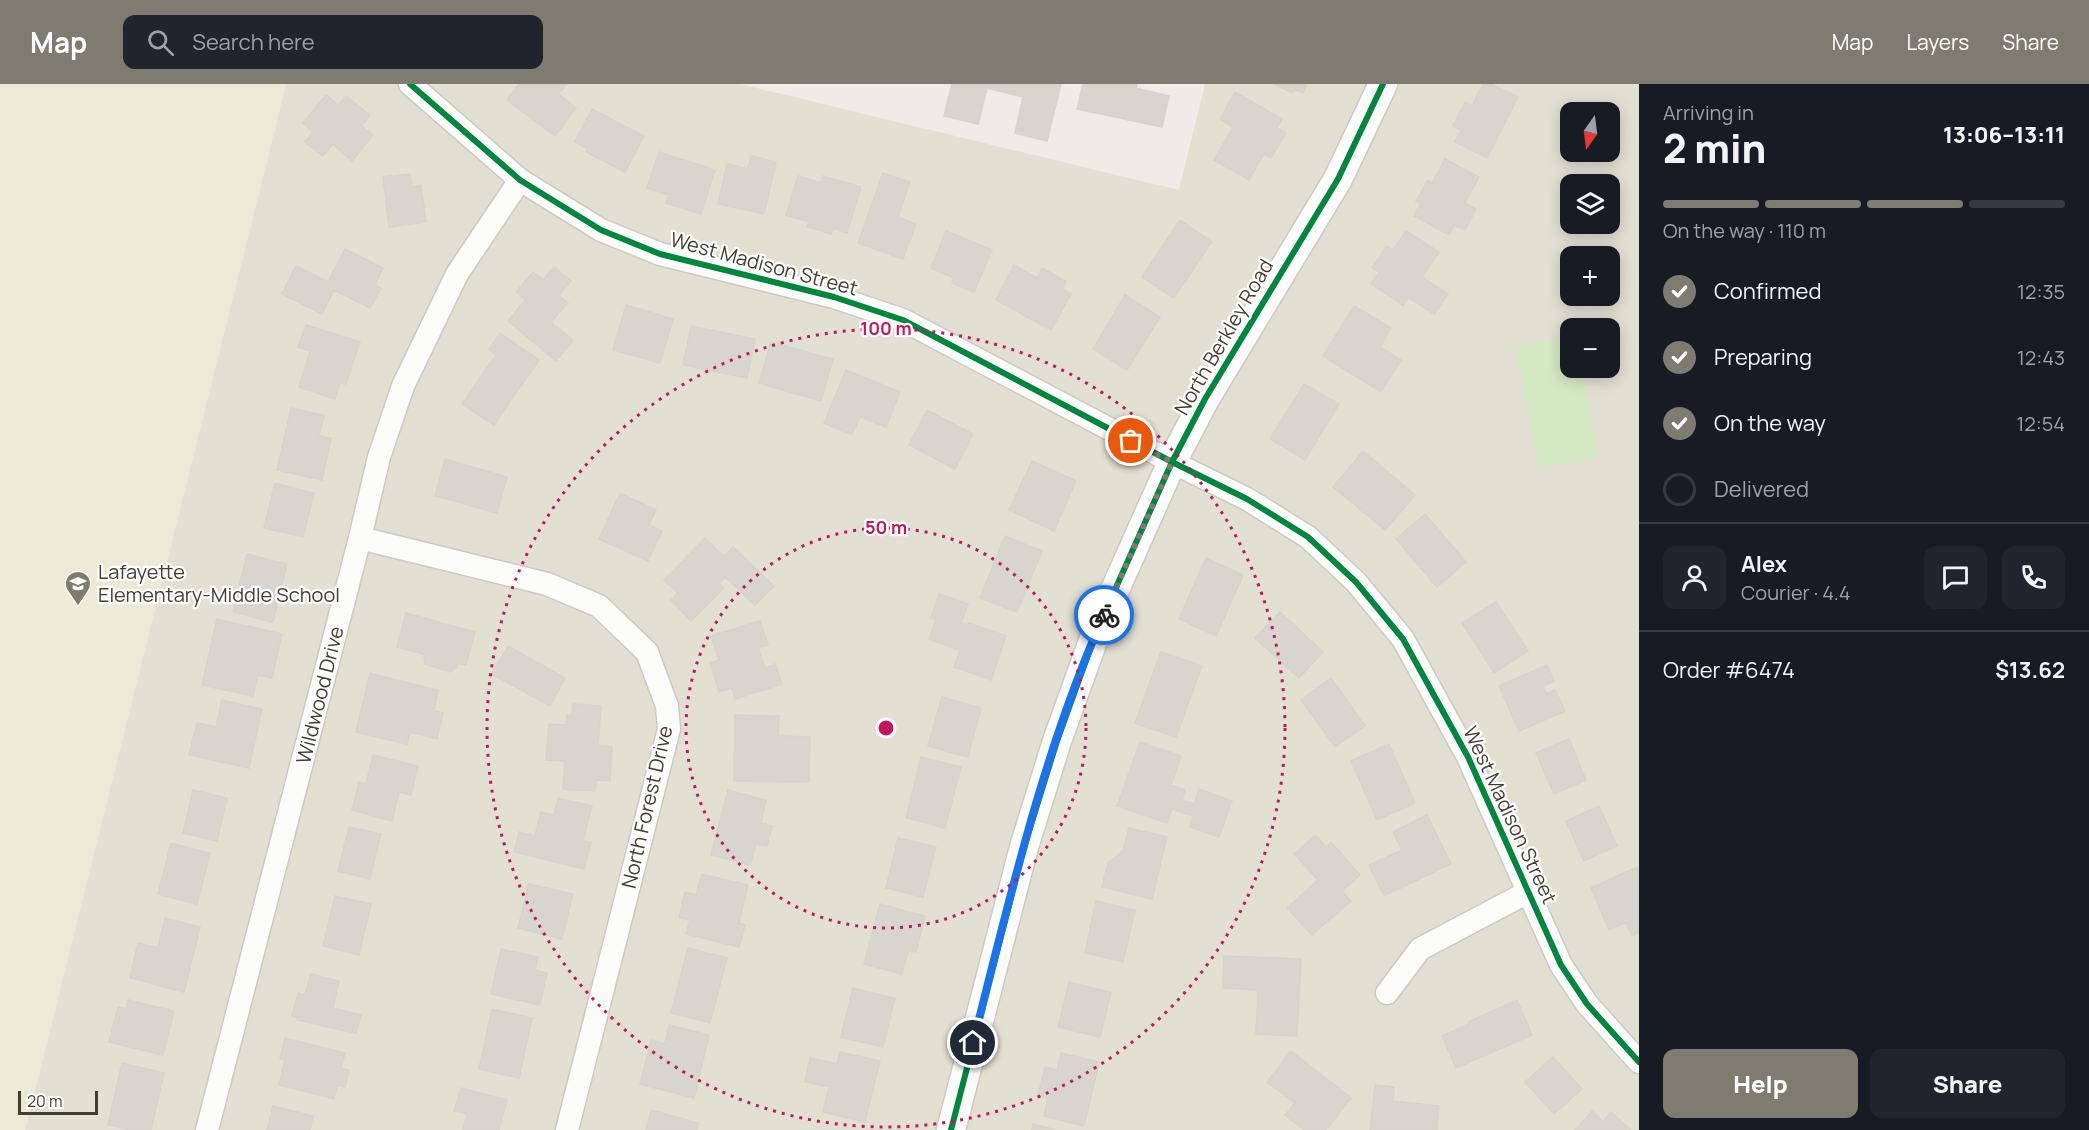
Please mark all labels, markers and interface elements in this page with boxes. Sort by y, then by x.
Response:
search box [123,15,543,69]
text: Map [30,23,87,61]
icon: search [144,26,177,59]
text: Search here [192,27,315,57]
text: Map [1832,28,1873,56]
text: Layers [1906,28,1969,56]
text: Share [2002,28,2059,56]
text: Arriving in [1663,99,1754,126]
north arrow [1560,102,1620,162]
map controls [1560,102,1620,378]
text: 13:06–13:11 [1943,120,2065,150]
text: 2 min [1663,121,1766,175]
button: layers [1560,174,1620,234]
text: On the way · 110 m [1663,217,1826,244]
street label: West Madison Street [667,225,861,302]
button: + [1560,246,1620,306]
street label: North Berkley Road [1168,254,1279,420]
icon: check [1663,275,1696,308]
text: Confirmed [1714,276,1822,306]
text: 12:35 [2017,278,2065,305]
text: 100 m [860,316,912,340]
button: − [1560,318,1620,378]
icon: check [1663,341,1696,374]
text: Preparing [1714,342,1812,372]
text: 12:43 [2017,344,2065,371]
icon: check [1663,407,1696,440]
text: On the way [1714,408,1826,438]
text: 12:54 [2016,410,2065,437]
pin [1105,415,1156,466]
icon: bag [1114,424,1147,457]
text: Delivered [1714,474,1809,504]
text: 50 m [865,515,907,539]
button: person [1663,546,1726,609]
button: chat [1924,546,1987,609]
button: phone [2002,546,2065,609]
text: Alex [1741,549,1787,579]
place label: Lafayette Elementary-Middle School [98,558,340,608]
school or university icon: Lafayette Elementary-Middle School [63,569,93,607]
text: Courier · 4.4 [1741,579,1851,606]
courier [1074,585,1134,645]
icon: bike [1088,599,1121,632]
street label: Wildwood Drive [289,623,350,766]
text: Order #6474 [1663,655,1795,685]
text: $13.62 [1995,655,2065,685]
centre of rings [876,718,896,738]
street label: West Madison Street [1457,722,1563,908]
street label: North Forest Drive [615,723,678,891]
pin [947,1017,998,1068]
icon: home [956,1026,989,1059]
button: Help [1663,1049,1858,1118]
button: Share [1870,1049,2065,1118]
scale bar [18,1088,98,1116]
text: 20 m [27,1090,63,1112]

